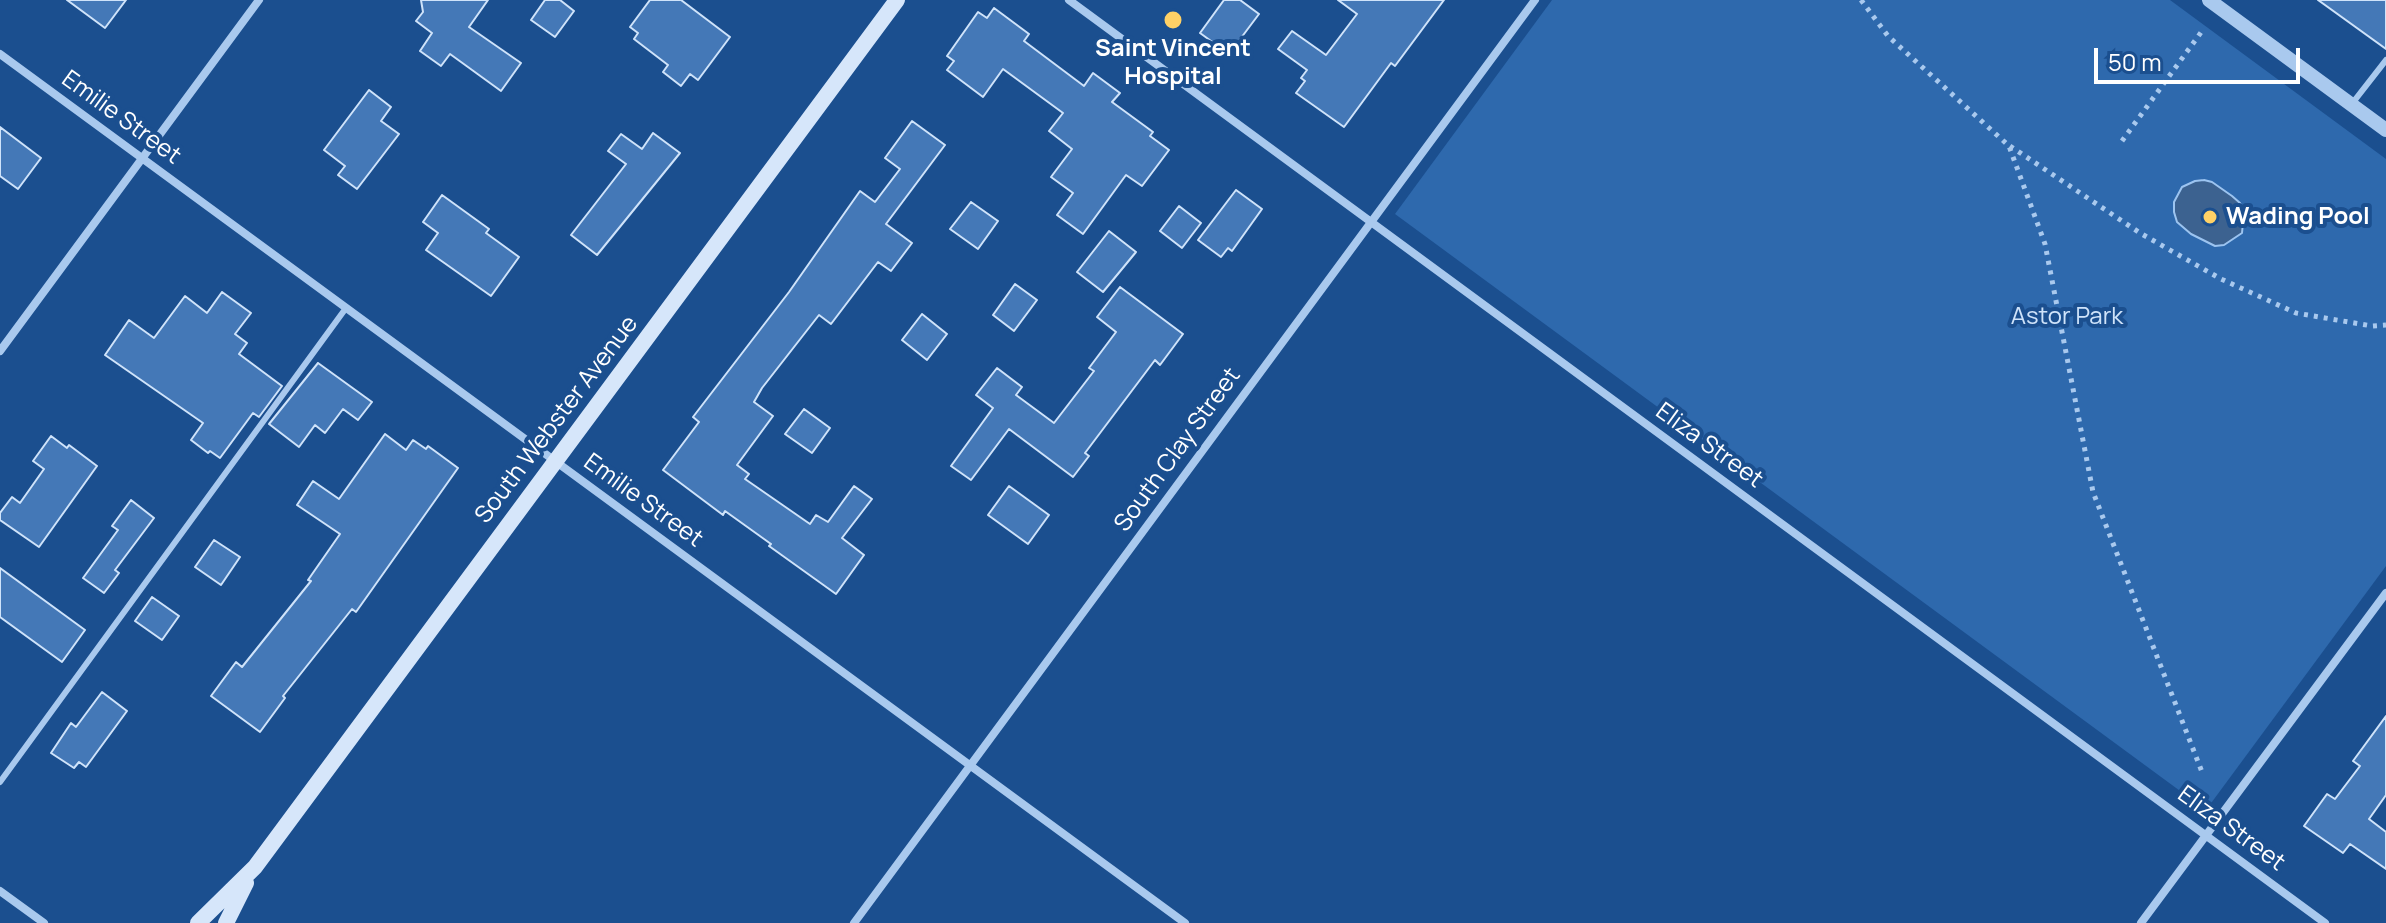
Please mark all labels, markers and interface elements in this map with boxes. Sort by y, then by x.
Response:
marker: Saint Vincent Hospital [1162,9,1184,31]
scale bar [2098,32,2304,82]
place label: Saint Vincent Hospital [1095,35,1251,91]
text: 50 m [2108,45,2162,78]
street label: Emilie Street [56,65,186,171]
place label: Wading Pool [2226,203,2370,231]
marker: Wading Pool [2201,208,2219,226]
park label: Astor Park [2011,303,2123,331]
street label: South Webster Avenue [470,311,644,529]
street label: South Clay Street [1109,363,1247,537]
street label: Eliza Street [1650,397,1768,495]
street label: Emilie Street [578,448,708,554]
street label: Eliza Street [2172,780,2290,878]

